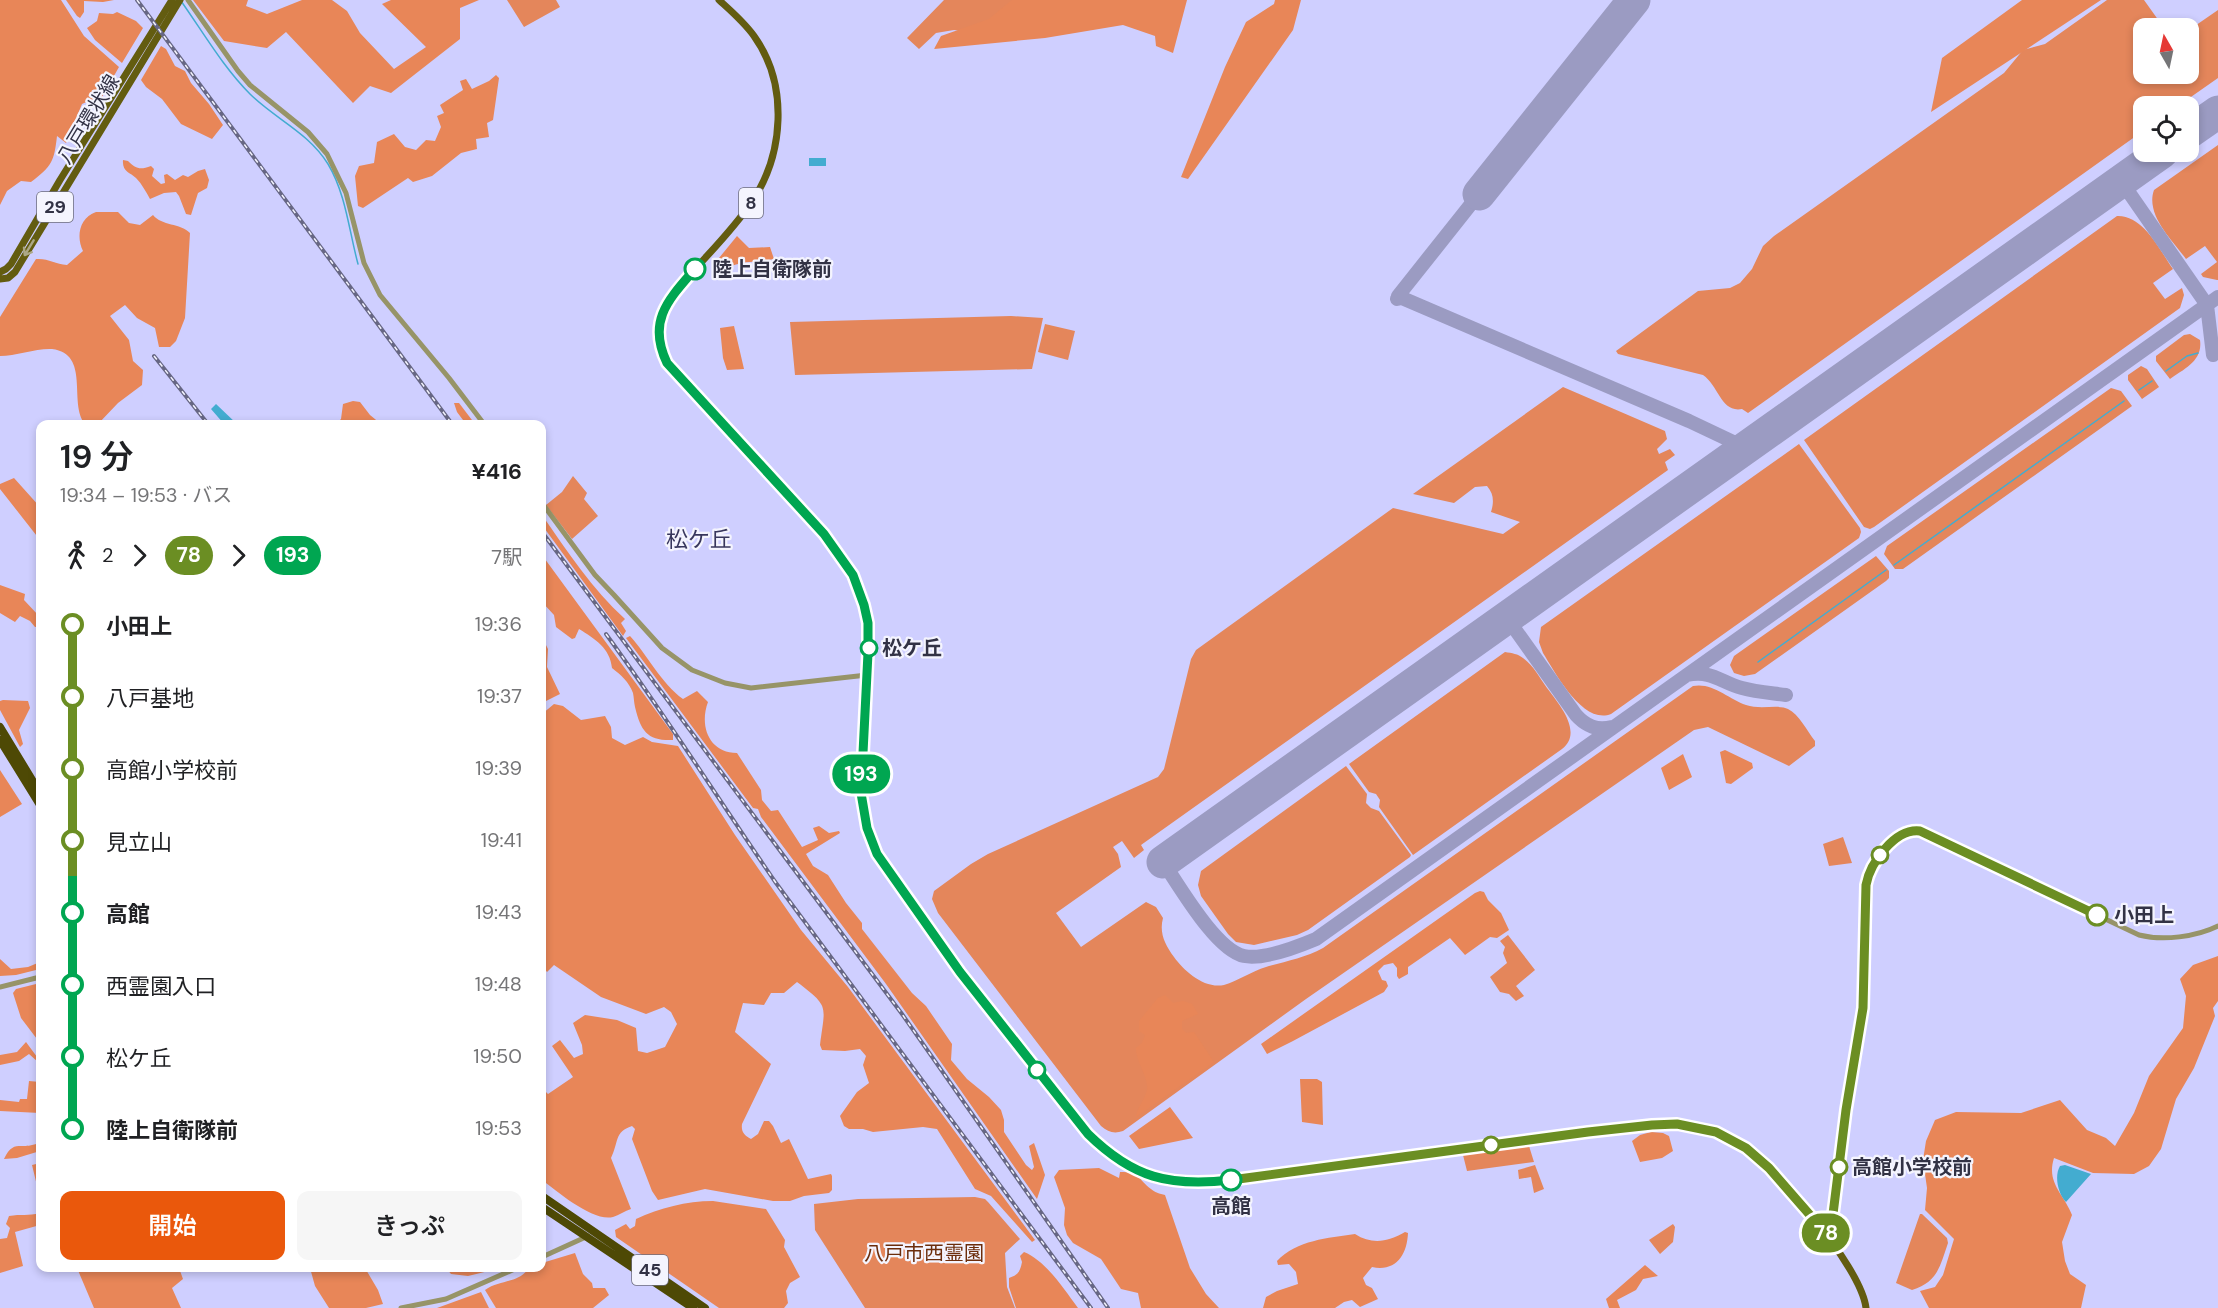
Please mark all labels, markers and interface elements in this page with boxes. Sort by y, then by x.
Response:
north arrow [2133,18,2199,84]
map controls [2133,18,2199,162]
street label: 八戸環状線 [51,69,125,169]
button: locate [2133,96,2199,162]
road number: 8 [739,188,763,218]
road number: 29 [37,192,73,222]
one-way arrow [23,239,35,256]
place label: 陸上自衛隊前 [712,256,832,282]
marker: 陸上自衛隊前 [684,258,706,280]
text: 19 分 [60,435,133,478]
text: ¥416 [471,457,522,486]
text: 19:34 – 19:53 · バス [60,482,232,508]
district label: 松ケ丘 [666,525,732,554]
icon: walk [60,539,93,572]
icon: forward [123,539,156,572]
icon: forward [222,539,255,572]
text: 78 [177,541,201,569]
text: 193 [276,541,309,569]
text: 2 [102,542,114,568]
text: 7駅 [491,544,522,570]
text: 19:36 [475,611,522,637]
text: 小田上 [106,612,172,641]
place label: 松ケ丘 [882,635,942,661]
marker: 松ケ丘 [860,639,878,657]
text: 19:37 [477,683,522,709]
text: 八戸基地 [106,684,194,713]
line badge: 193 [826,754,896,794]
text: 19:39 [475,755,522,781]
text: 高館小学校前 [106,756,238,785]
text: 193 [844,760,878,788]
text: 19:41 [481,827,522,853]
text: 見立山 [106,828,172,857]
unlabelled marker [1871,846,1889,864]
text: 19:43 [475,899,522,925]
text: 高館 [106,900,150,929]
place label: 小田上 [2114,902,2174,928]
marker: 小田上 [2086,904,2108,926]
text: 19:48 [475,971,522,997]
text: 西霊園入口 [106,972,216,1001]
text: 19:50 [473,1043,522,1069]
text: 松ケ丘 [106,1044,172,1073]
unlabelled marker [1028,1061,1046,1079]
text: 19:53 [475,1115,522,1141]
text: 陸上自衛隊前 [106,1116,238,1145]
unlabelled marker [1482,1136,1500,1154]
place label: 高館小学校前 [1852,1154,1972,1180]
marker: 高館小学校前 [1830,1158,1848,1176]
marker: 高館 [1220,1169,1242,1191]
button: 開始 [60,1191,285,1260]
button: きっぷ [297,1191,522,1260]
place label: 高館 [1211,1193,1251,1219]
line badge: 78 [1799,1214,1853,1252]
text: 78 [1814,1219,1838,1247]
park label: 八戸市西霊園 [864,1240,984,1266]
road number: 45 [632,1255,668,1285]

